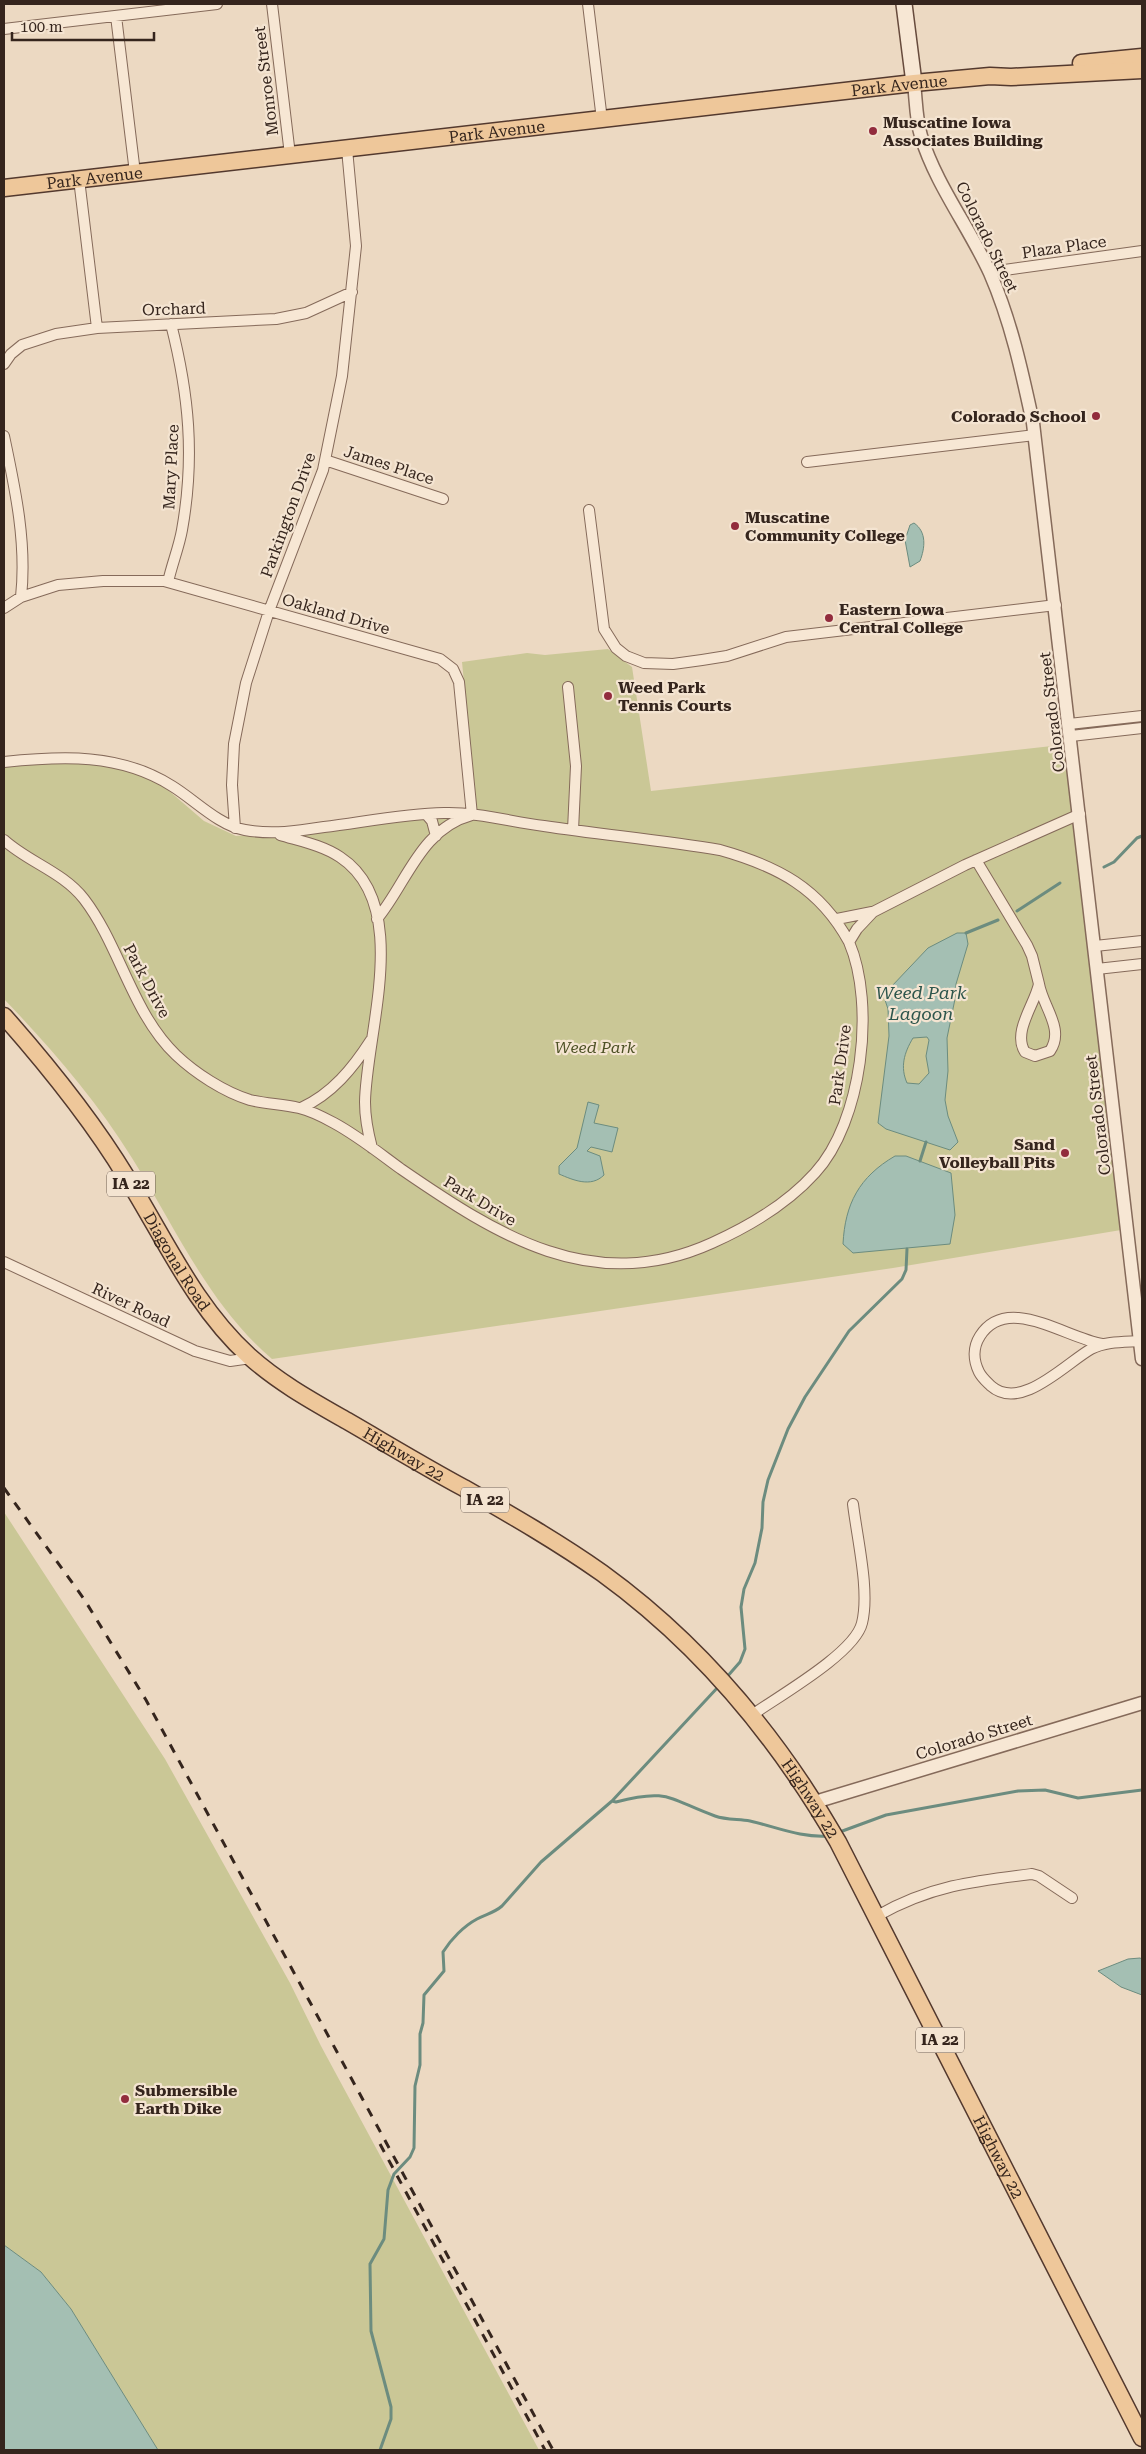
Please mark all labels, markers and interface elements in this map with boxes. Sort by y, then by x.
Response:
scale bar [12,10,155,42]
text: 100 m [20,18,63,36]
street label: Monroe Street [250,25,282,137]
street label: Park Avenue [850,70,948,100]
place label: Muscatine Iowa Associates Building [883,113,1043,150]
street label: Park Avenue [448,116,546,146]
marker: Muscatine Iowa Associates Building [867,125,879,137]
street label: Park Avenue [45,163,144,193]
street label: Colorado Street [952,178,1022,296]
street label: Plaza Place [1020,232,1108,262]
street label: Orchard [142,298,206,320]
place label: Colorado School [951,407,1087,426]
marker: Colorado School [1090,410,1102,422]
street label: Mary Place [159,424,183,510]
street label: James Place [342,441,437,489]
street label: Parkington Drive [257,450,320,580]
place label: Muscatine Community College [745,508,905,545]
marker: Muscatine Community College [729,520,741,532]
street label: Oakland Drive [280,590,392,639]
place label: Eastern Iowa Central College [839,600,963,637]
marker: Eastern Iowa Central College [823,612,835,624]
street label: Colorado Street [1035,651,1069,773]
place label: Weed Park Tennis Courts [618,678,732,715]
marker: Weed Park Tennis Courts [602,690,614,702]
street label: Park Drive [120,941,175,1021]
water label: Weed Park Lagoon [876,982,967,1024]
street label: Park Drive [825,1023,855,1106]
park label: Weed Park [555,1038,636,1057]
street label: Colorado Street [1081,1054,1115,1176]
place label: Sand Volleyball Pits [939,1135,1055,1172]
marker: Sand Volleyball Pits [1059,1147,1071,1159]
road number: IA 22 [107,1172,155,1196]
street label: Park Drive [440,1172,520,1230]
street label: Diagonal Road [140,1209,215,1314]
street label: River Road [89,1279,173,1331]
street label: Highway 22 [360,1423,448,1485]
road number: IA 22 [461,1488,509,1512]
street label: Colorado Street [913,1710,1035,1764]
street label: Highway 22 [778,1755,843,1841]
road number: IA 22 [916,2028,964,2052]
place label: Submersible Earth Dike [135,2081,237,2118]
marker: Submersible Earth Dike [119,2093,131,2105]
street label: Highway 22 [970,2112,1028,2201]

